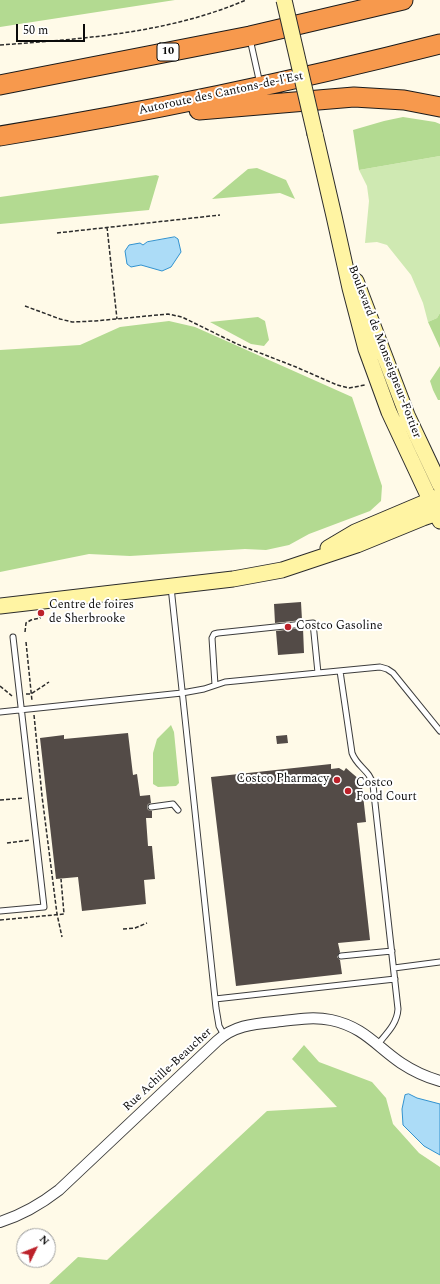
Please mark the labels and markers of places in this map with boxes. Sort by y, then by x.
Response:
place label: Centre de foires de Sherbrooke [49,599,134,627]
marker: Centre de foires de Sherbrooke [36,608,46,618]
place label: Costco Gasoline [296,620,383,634]
marker: Costco Gasoline [283,622,293,632]
place label: Costco Pharmacy [236,773,329,787]
marker: Costco Pharmacy [332,775,342,785]
place label: Costco Food Court [356,777,417,805]
marker: Costco Food Court [343,786,353,796]

